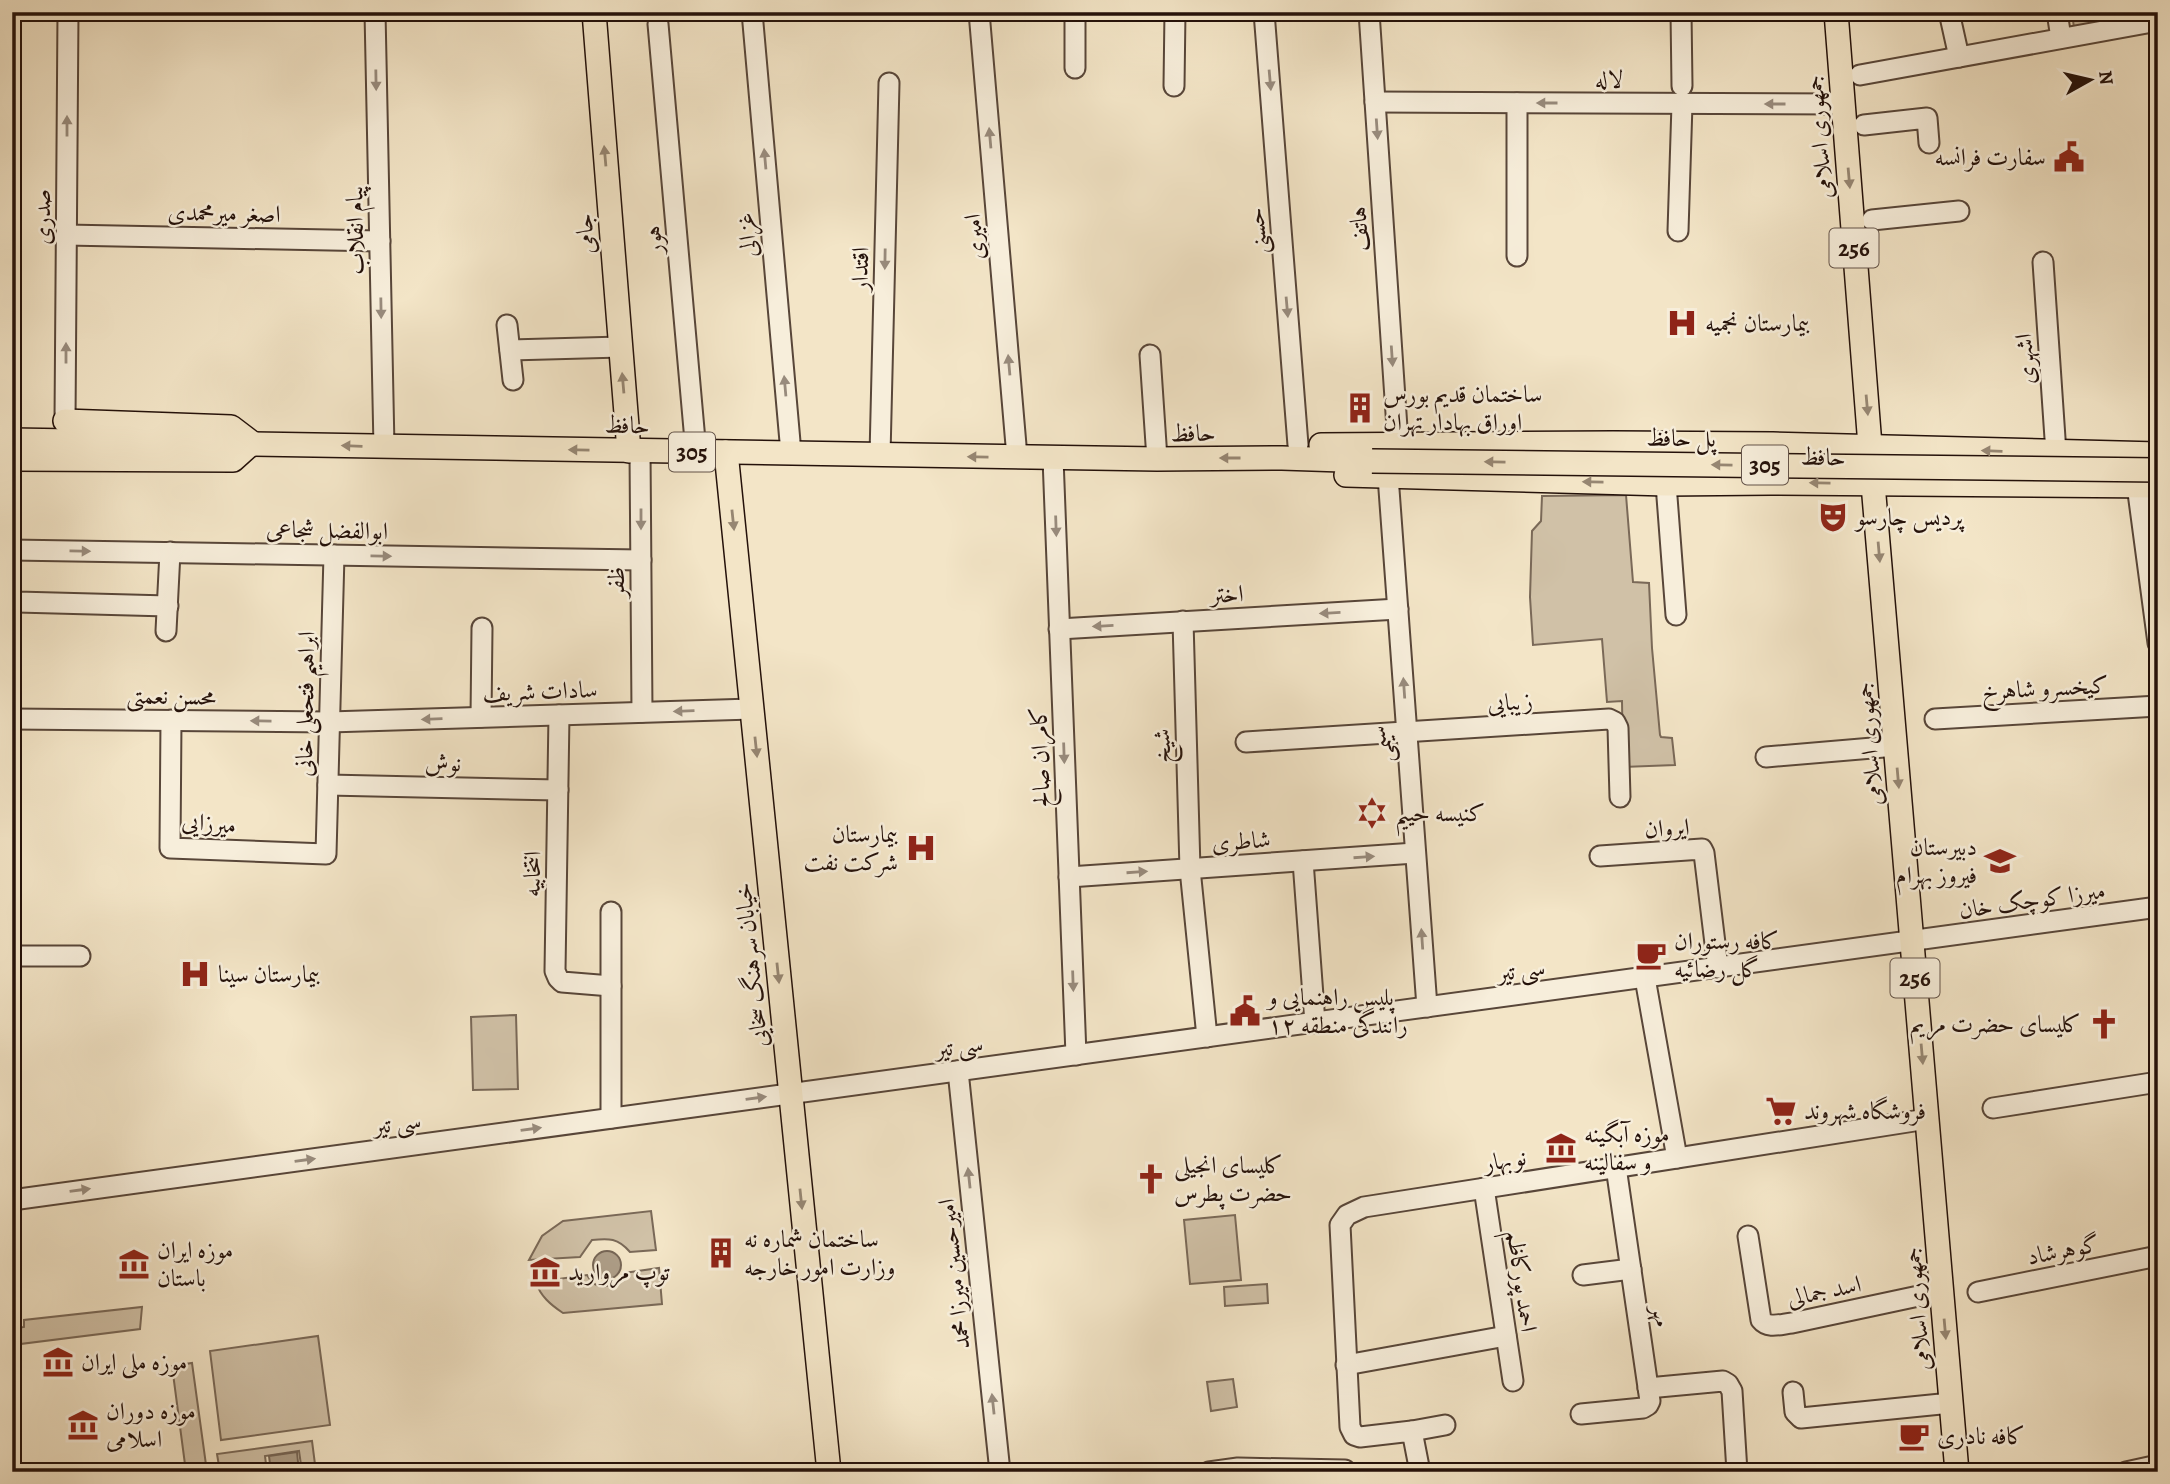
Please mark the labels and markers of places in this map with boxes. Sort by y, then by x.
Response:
public building icon: سفارت فرانسه [2052,140,2086,174]
place label: سفارت فرانسه [1935,141,2046,173]
hospital icon: بیمارستان نجمیه [1665,306,1699,340]
place label: بیمارستان نجمیه [1705,307,1810,339]
place label: ساختمان قدیم بورس اوراق بهادار تهران [1383,378,1542,438]
building icon: ساختمان قدیم بورس اوراق بهادار تهران [1343,391,1377,425]
theatre icon: پردیس چارسو [1816,500,1850,534]
place label: پردیس چارسو [1854,501,1966,534]
synagogue icon: کنیسه حییم [1355,796,1389,830]
place label: کنیسه حییم [1395,797,1485,837]
place label: بیمارستان شرکت نفت [803,818,898,878]
hospital icon: بیمارستان شرکت نفت [904,831,938,865]
place label: دبیرستان فیروز بهرام [1896,831,1977,896]
school or university icon: دبیرستان فیروز بهرام [1983,844,2017,878]
place label: کافه رستوران گل رضائیه [1674,925,1779,986]
cafe icon: کافه رستوران گل رضائیه [1634,938,1668,972]
hospital icon: بیمارستان سینا [178,957,212,991]
place label: بیمارستان سینا [218,958,320,990]
place label: پلیس راهنمایی و رانندگی منطقه ۱۲ [1265,981,1408,1041]
public building icon: پلیس راهنمایی و رانندگی منطقه ۱۲ [1228,994,1262,1028]
church icon: کلیسای حضرت مریم [2087,1007,2121,1041]
place label: کلیسای حضرت مریم [1910,1008,2081,1045]
supermarket icon: فروشگاه شهروند [1764,1094,1798,1128]
place label: فروشگاه شهروند [1804,1095,1926,1127]
place label: موزه آبگینه و سفالینه [1584,1118,1670,1178]
museum icon: موزه آبگینه و سفالینه [1544,1131,1578,1165]
place label: کلیسای انجیلی حضرت پطرس [1174,1149,1292,1210]
church icon: کلیسای انجیلی حضرت پطرس [1134,1162,1168,1196]
place label: ساختمان شماره نه وزارت امور خارجه [744,1223,895,1283]
place label: موزه ایران باستان [157,1234,233,1294]
building icon: ساختمان شماره نه وزارت امور خارجه [704,1236,738,1270]
museum icon: موزه ایران باستان [117,1247,151,1281]
museum icon: توپ مروارید [528,1255,562,1289]
place label: توپ مروارید [568,1256,670,1289]
museum icon: موزه ملی ایران [41,1345,75,1379]
place label: موزه ملی ایران [81,1346,187,1379]
place label: موزه دوران اسلامی [106,1395,196,1455]
museum icon: موزه دوران اسلامی [66,1408,100,1442]
cafe icon: کافه نادری [1897,1419,1931,1453]
place label: کافه نادری [1937,1420,2025,1452]

